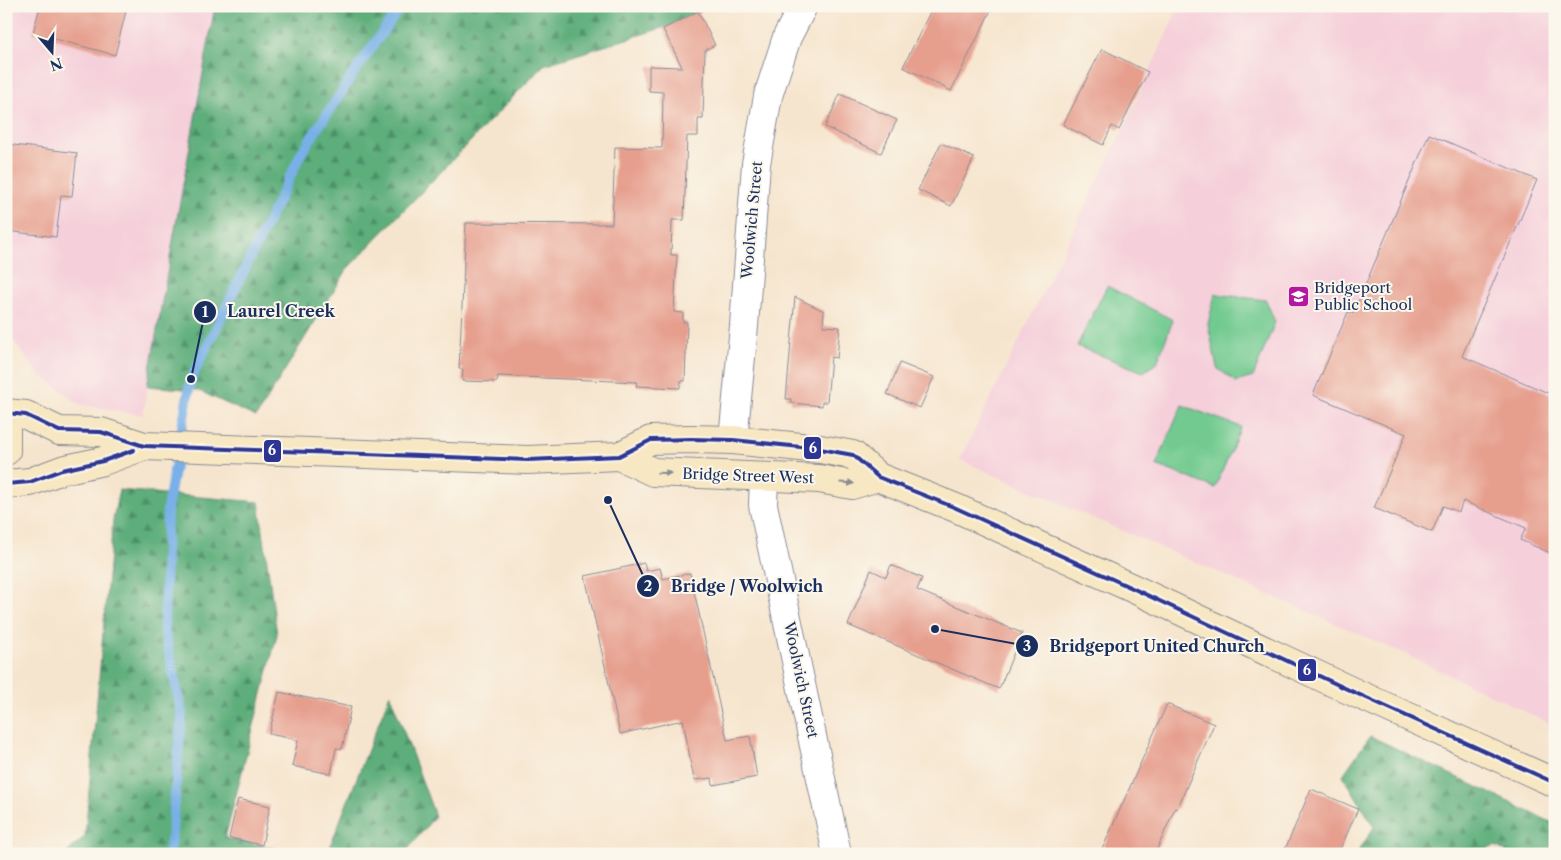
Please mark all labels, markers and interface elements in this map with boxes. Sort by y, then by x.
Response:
north arrow [28,28,78,78]
text: N [48,54,65,75]
street label: Woolwich Street [737,159,766,281]
place label: Bridgeport Public School [1314,278,1413,314]
school or university icon: Bridgeport Public School [1286,285,1310,309]
callout: Laurel Creek [192,296,345,327]
text: Laurel Creek [227,301,335,321]
text: 1 [202,302,209,321]
line badge: 6 [803,436,822,460]
line badge: 6 [263,439,282,463]
text: 6 [809,439,817,457]
text: 6 [268,441,276,459]
street label: Bridge Street West [682,464,815,487]
one-way arrow [657,469,673,477]
one-way arrow [840,479,856,487]
callout: Bridge / Woolwich [636,570,834,601]
text: 2 [644,576,653,595]
text: Bridge / Woolwich [671,576,823,596]
street label: Woolwich Street [780,619,823,741]
callout: Bridgeport United Church [1015,630,1275,661]
text: 3 [1023,636,1031,655]
text: Bridgeport United Church [1049,636,1265,656]
line badge: 6 [1297,658,1317,682]
text: 6 [1303,661,1311,679]

